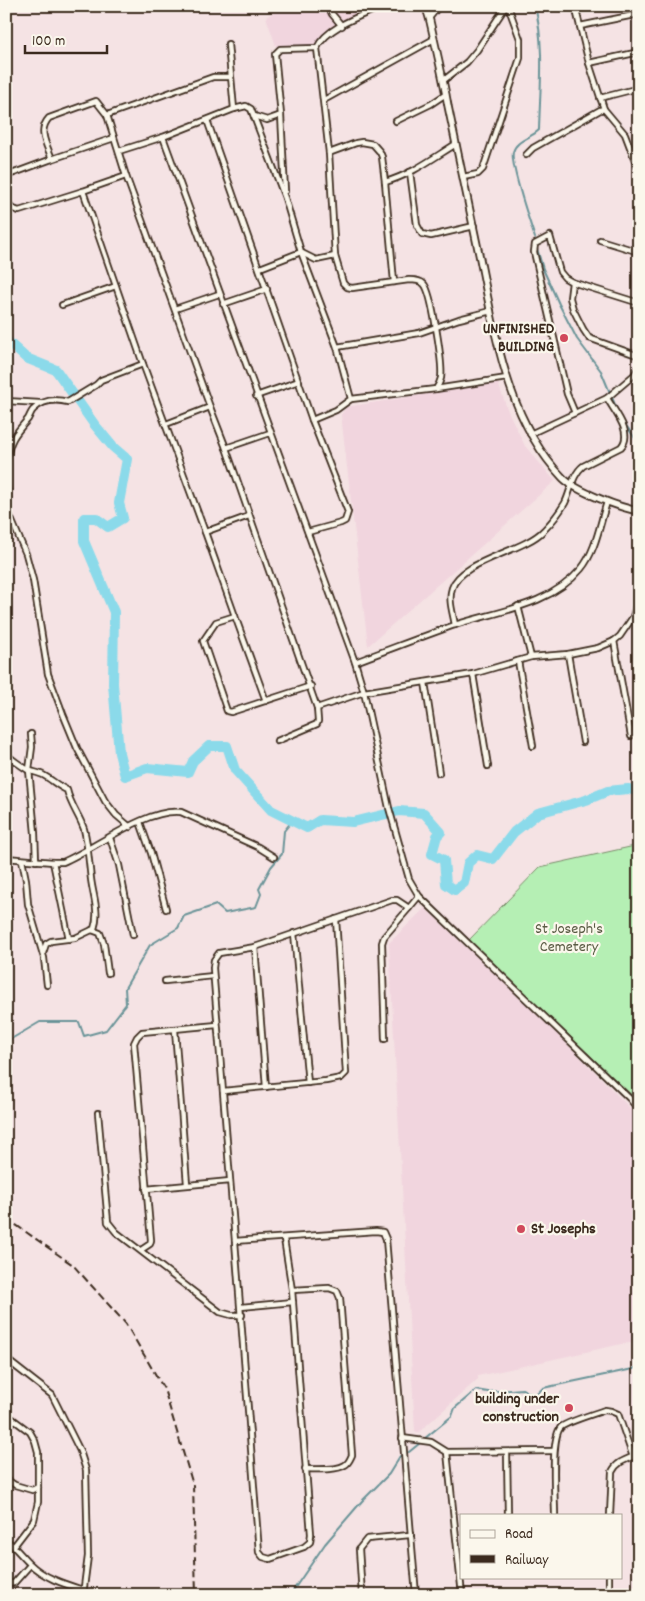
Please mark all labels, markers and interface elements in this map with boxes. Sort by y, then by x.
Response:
scale bar [25,22,108,54]
text: 100 m [32,31,65,53]
place label: UNFINISHED BUILDING [483,318,555,359]
marker: UNFINISHED BUILDING [558,332,570,344]
park label: St Joseph's Cemetery [535,918,603,959]
place label: St Josephs [531,1218,596,1241]
marker: St Josephs [515,1223,527,1235]
place label: building under construction [475,1388,560,1429]
marker: building under construction [563,1402,575,1414]
legend [460,1514,622,1578]
text: Road [505,1524,533,1546]
text: Railway [505,1550,549,1572]

